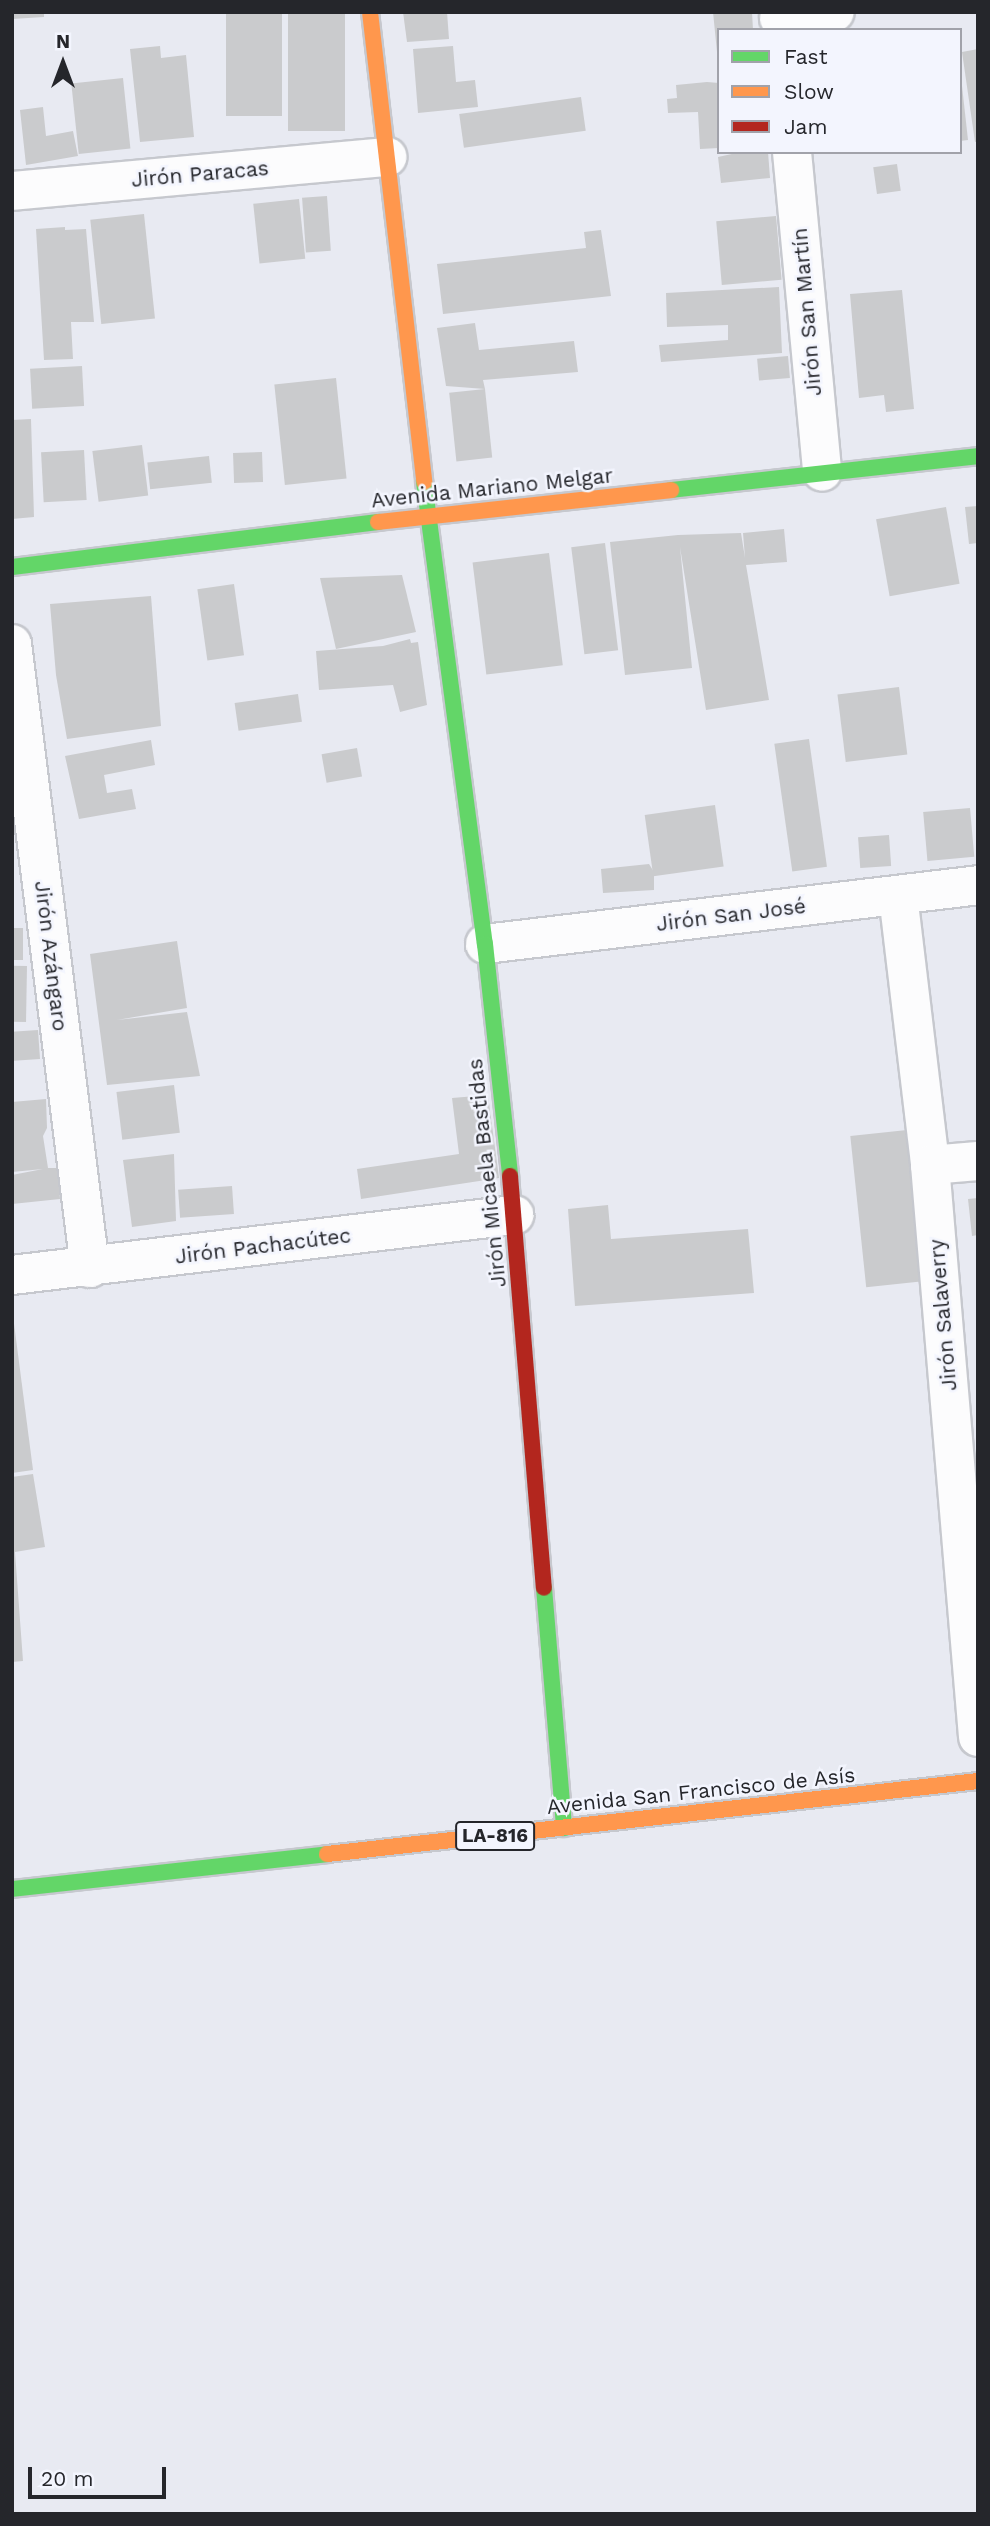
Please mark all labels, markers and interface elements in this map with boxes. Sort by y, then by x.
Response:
north arrow [28,28,98,98]
legend [717,28,962,154]
text: N [56,30,70,53]
text: Fast [784,44,828,69]
text: Slow [784,79,834,104]
text: Jam [784,114,827,139]
street label: Jirón Paracas [130,155,270,193]
street label: Jirón San Martín [787,227,827,397]
street label: Avenida Mariano Melgar [370,463,614,513]
street label: Jirón Azángaro [29,879,73,1033]
street label: Jirón San José [654,893,808,937]
street label: Jirón Micaela Bastidas [462,1057,512,1289]
street label: Jirón Pachacútec [174,1223,352,1269]
street label: Jirón Salaverry [924,1238,962,1392]
street label: Avenida San Francisco de Asís [545,1762,857,1820]
road number: LA-816 [455,1820,535,1852]
scale bar [32,2452,170,2496]
text: 20 m [41,2466,93,2491]

